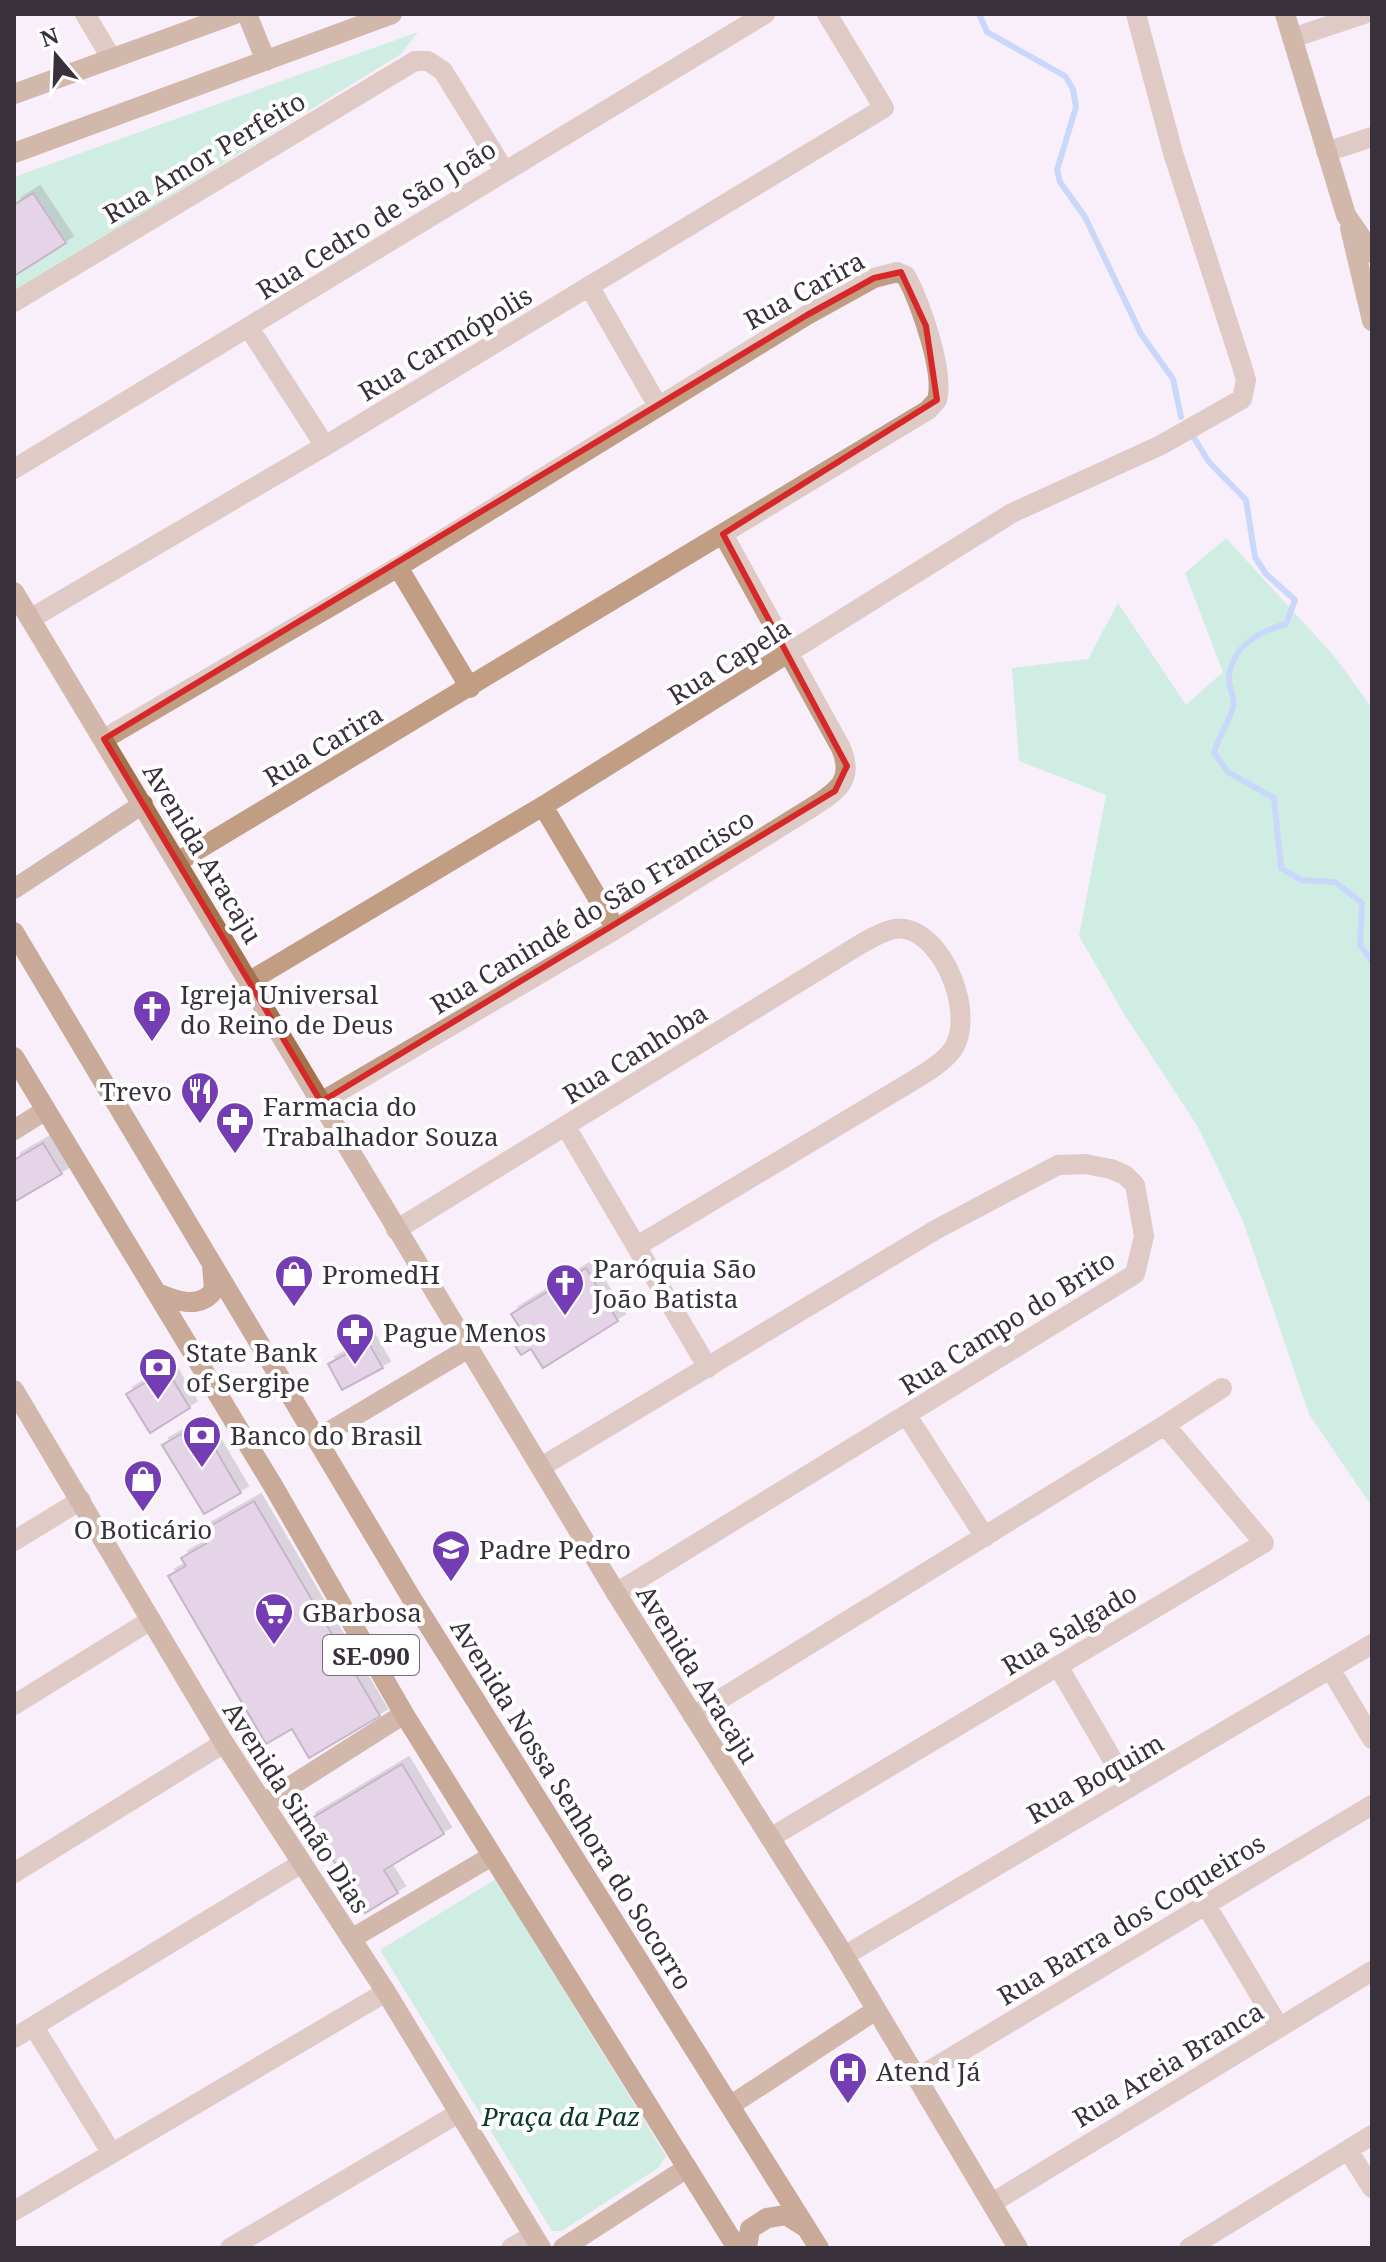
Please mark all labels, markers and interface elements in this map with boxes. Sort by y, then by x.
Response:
north arrow [16,16,96,96]
text: N [36,19,62,53]
street label: Rua Amor Perfeito [96,82,312,232]
street label: Rua Cedro de São João [249,131,503,307]
street label: Rua Carira [737,242,871,338]
street label: Rua Carmópolis [352,277,538,409]
street label: Rua Capela [661,609,797,713]
street label: Rua Carira [257,695,389,795]
street label: Avenida Aracaju [135,756,271,950]
street label: Rua Canindé do São Francisco [424,800,760,1022]
place label: Igreja Universal do Reino de Deus [180,976,393,1042]
church icon: Igreja Universal do Reino de Deus [131,988,173,1043]
street label: Rua Canhoba [556,994,714,1112]
restaurant icon: Trevo [179,1070,221,1125]
place label: Trevo [100,1073,172,1109]
place label: Farmacia do Trabalhador Souza [263,1088,499,1154]
pharmacy icon: Farmacia do Trabalhador Souza [214,1100,256,1155]
street label: Rua Campo do Brito [893,1241,1121,1403]
place label: Paróquia São João Batista [592,1250,757,1316]
shop icon: PromedH [273,1253,315,1308]
place label: PromedH [322,1256,440,1292]
church icon: Paróquia São João Batista [544,1262,586,1317]
pharmacy icon: Pague Menos [334,1311,376,1366]
place label: Pague Menos [383,1314,546,1350]
place label: State Bank of Sergipe [186,1334,318,1400]
bank icon: State Bank of Sergipe [137,1346,179,1401]
bank icon: Banco do Brasil [181,1414,223,1469]
place label: Banco do Brasil [230,1417,422,1453]
shop icon: O Boticário [122,1458,164,1513]
place label: O Boticário [74,1511,212,1547]
school or university icon: Padre Pedro [430,1528,472,1583]
place label: Padre Pedro [479,1531,631,1567]
street label: Rua Salgado [995,1575,1143,1683]
street label: Avenida Aracaju [629,1578,767,1770]
supermarket icon: GBarbosa [253,1591,295,1646]
place label: GBarbosa [302,1594,422,1630]
street label: Avenida Nossa Senhora do Socorro [442,1611,702,1997]
road number: SE-090 [323,1635,419,1675]
street label: Avenida Simão Dias [215,1694,379,1920]
street label: Rua Boquim [1020,1724,1170,1832]
street label: Rua Barra dos Coqueiros [991,1825,1271,2013]
street label: Rua Areia Branca [1066,1993,1270,2135]
hospital icon: Atend Já [827,2050,869,2105]
place label: Atend Já [876,2053,981,2089]
park label: Praça da Paz [481,2098,640,2134]

